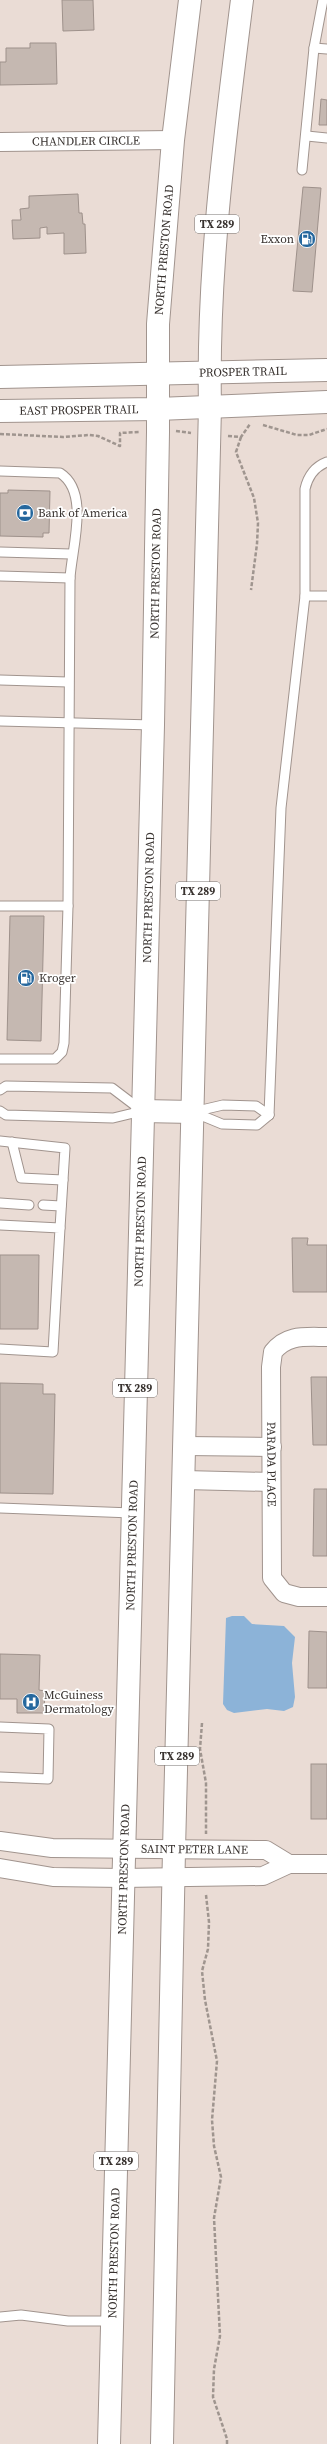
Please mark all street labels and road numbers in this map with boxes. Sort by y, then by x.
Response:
street label: CHANDLER CIRCLE [32,132,140,150]
street label: NORTH PRESTON ROAD [151,184,177,316]
road number: TX 289 [195,215,239,233]
street label: PROSPER TRAIL [199,363,287,381]
street label: EAST PROSPER TRAIL [19,401,139,419]
street label: NORTH PRESTON ROAD [146,508,165,639]
street label: NORTH PRESTON ROAD [139,832,158,963]
road number: TX 289 [176,882,220,900]
street label: NORTH PRESTON ROAD [131,1156,150,1287]
road number: TX 289 [113,1379,157,1397]
street label: PARADA PLACE [263,1422,280,1507]
street label: NORTH PRESTON ROAD [122,1480,142,1611]
road number: TX 289 [155,1747,199,1765]
street label: NORTH PRESTON ROAD [114,1804,133,1935]
street label: SAINT PETER LANE [141,1841,248,1858]
road number: TX 289 [94,2152,138,2170]
street label: NORTH PRESTON ROAD [104,2187,124,2319]

